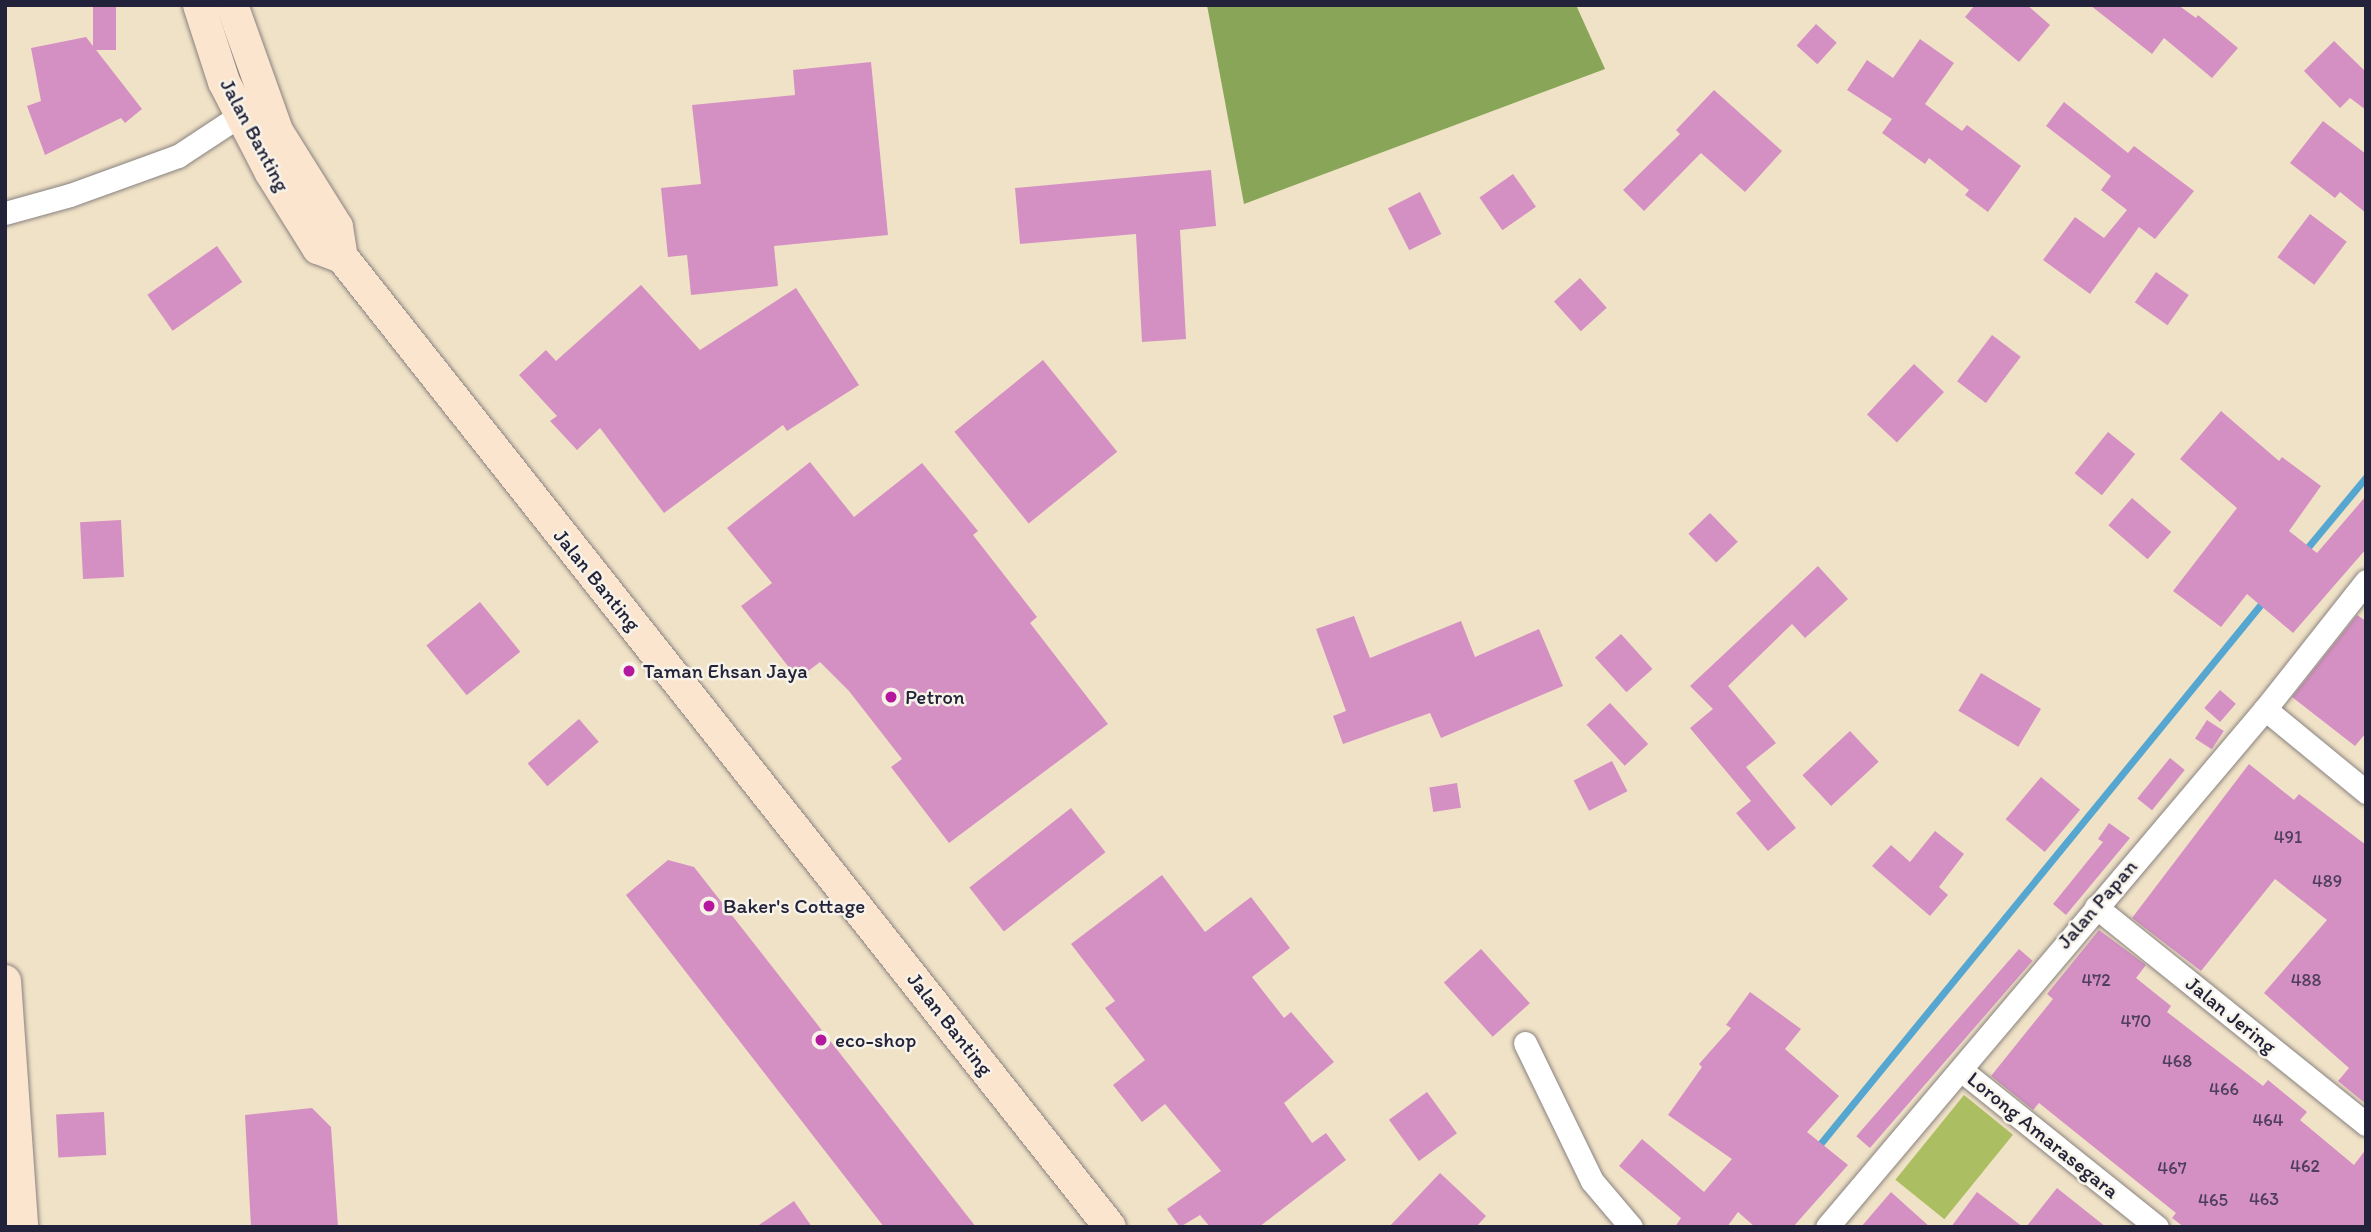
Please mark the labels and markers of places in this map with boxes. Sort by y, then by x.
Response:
place label: Taman Ehsan Jaya [643,658,808,684]
marker: Taman Ehsan Jaya [621,663,637,679]
place label: Petron [905,684,965,710]
marker: Petron [883,689,899,705]
place label: Baker's Cottage [723,893,865,919]
marker: Baker's Cottage [701,898,717,914]
place label: eco-shop [835,1027,916,1053]
marker: eco-shop [813,1032,829,1048]

